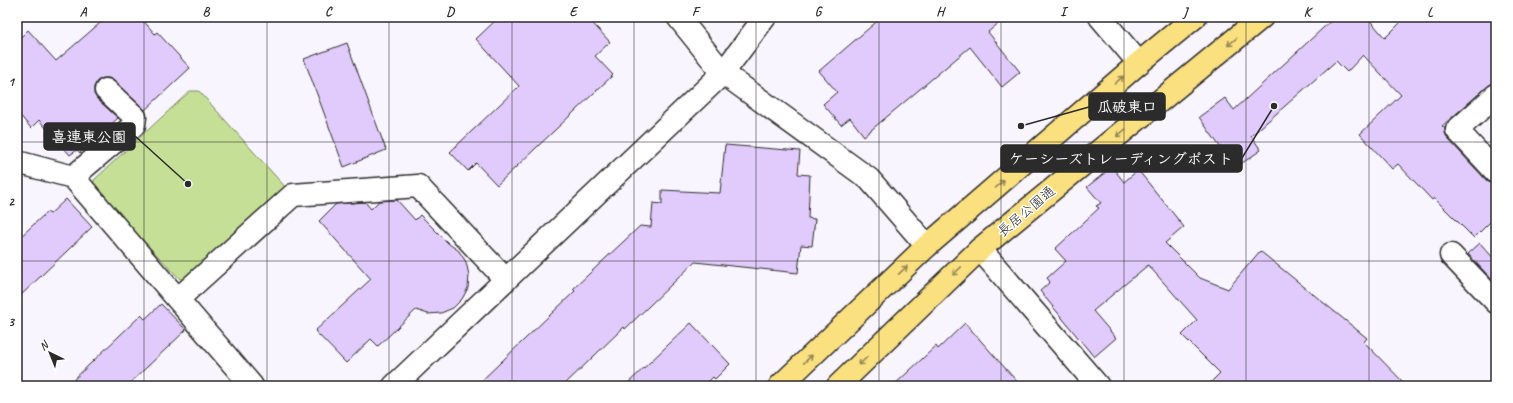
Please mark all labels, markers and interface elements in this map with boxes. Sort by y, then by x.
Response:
text: A [80,4,88,20]
text: B [203,4,211,20]
text: C [325,4,333,20]
text: D [446,4,455,20]
text: E [570,4,579,20]
text: F [692,4,701,20]
text: G [815,4,823,20]
text: H [936,4,946,20]
text: I [1060,4,1069,20]
text: J [1182,4,1189,20]
text: K [1304,4,1314,20]
text: L [1427,4,1434,20]
one-way arrow [1226,37,1237,46]
text: 1 [8,74,16,90]
one-way arrow [1114,76,1125,85]
callout: 瓜破東口 [1089,93,1165,120]
text: 瓜破東口 [1097,98,1157,117]
callout: 喜連東公園 [44,123,135,150]
text: 喜連東公園 [51,128,127,147]
one-way arrow [1115,129,1126,138]
callout: ケーシーズトレーディングポスト [1001,145,1242,172]
text: ケーシーズトレーディングポスト [1009,150,1233,169]
one-way arrow [995,179,1005,188]
street label: 長居公園通 [994,182,1059,240]
text: 2 [8,194,15,210]
one-way arrow [898,265,908,275]
one-way arrow [952,266,962,276]
text: 3 [8,314,15,330]
north arrow [30,333,70,373]
text: N [36,337,52,353]
one-way arrow [803,354,813,364]
one-way arrow [858,357,869,366]

